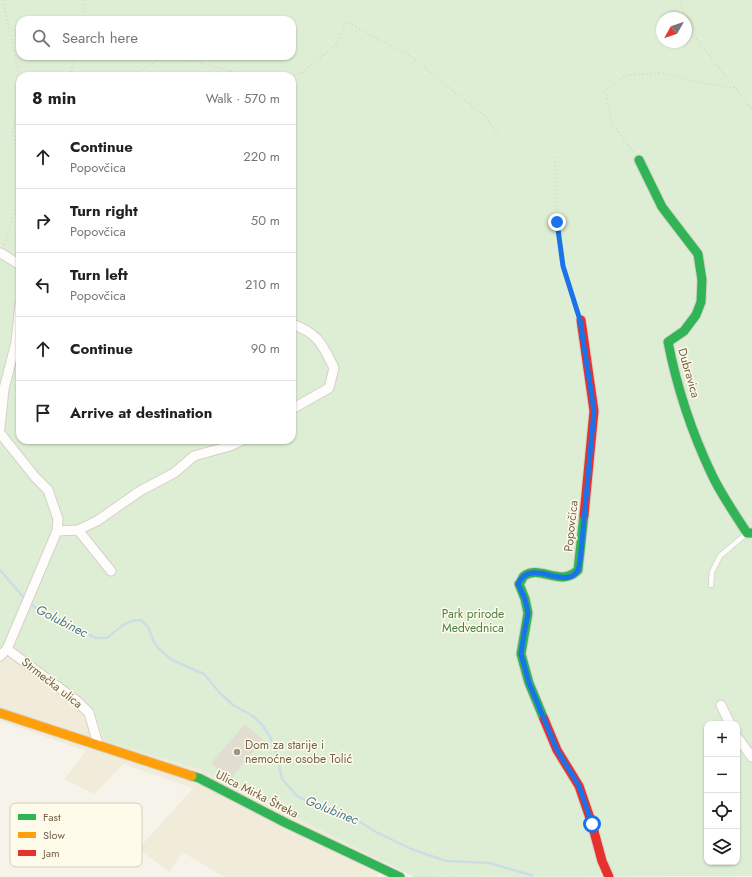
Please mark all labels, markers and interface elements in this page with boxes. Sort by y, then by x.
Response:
north arrow [656,12,692,48]
search box [16,16,296,60]
icon: search [30,27,52,49]
text: Search here [62,27,138,49]
text: 8 min [32,86,76,110]
text: Walk · 570 m [206,89,280,108]
text: Continue [70,136,133,158]
icon: ahead [32,146,54,168]
text: 220 m [243,147,280,166]
text: Popovčica [70,158,126,177]
text: Turn right [70,200,138,222]
icon: right [32,210,54,232]
text: 50 m [251,211,280,230]
route end [548,213,566,231]
text: Popovčica [70,222,126,241]
text: Turn left [70,264,128,286]
icon: left [32,274,54,296]
text: 210 m [245,275,280,294]
text: Popovčica [70,286,126,305]
icon: ahead [32,338,54,360]
text: Continue [70,338,133,360]
text: 90 m [251,339,280,358]
street label: Dubravica [673,346,705,400]
icon: arrive [32,402,54,424]
text: Arrive at destination [70,402,212,424]
street label: Popovčica [559,499,583,553]
water label: Golubinec [33,600,91,642]
park label: Park prirode Medvednica [442,605,504,637]
street label: Strmečka ulica [18,653,87,713]
map controls [704,721,740,865]
button: + [704,721,740,757]
place label: Dom za starije i nemoćne osobe Tolić [245,736,353,768]
marker: Dom za starije i nemoćne osobe Tolić [232,747,242,757]
button: − [704,757,740,793]
street label: Ulica Mirka Štreka [212,765,302,823]
water label: Golubinec [303,791,361,829]
button: locate [704,793,740,829]
legend [10,803,142,867]
text: Fast [43,809,61,825]
route start [583,815,601,833]
text: Slow [43,827,65,843]
button: layers [704,829,740,865]
text: Jam [41,845,60,861]

